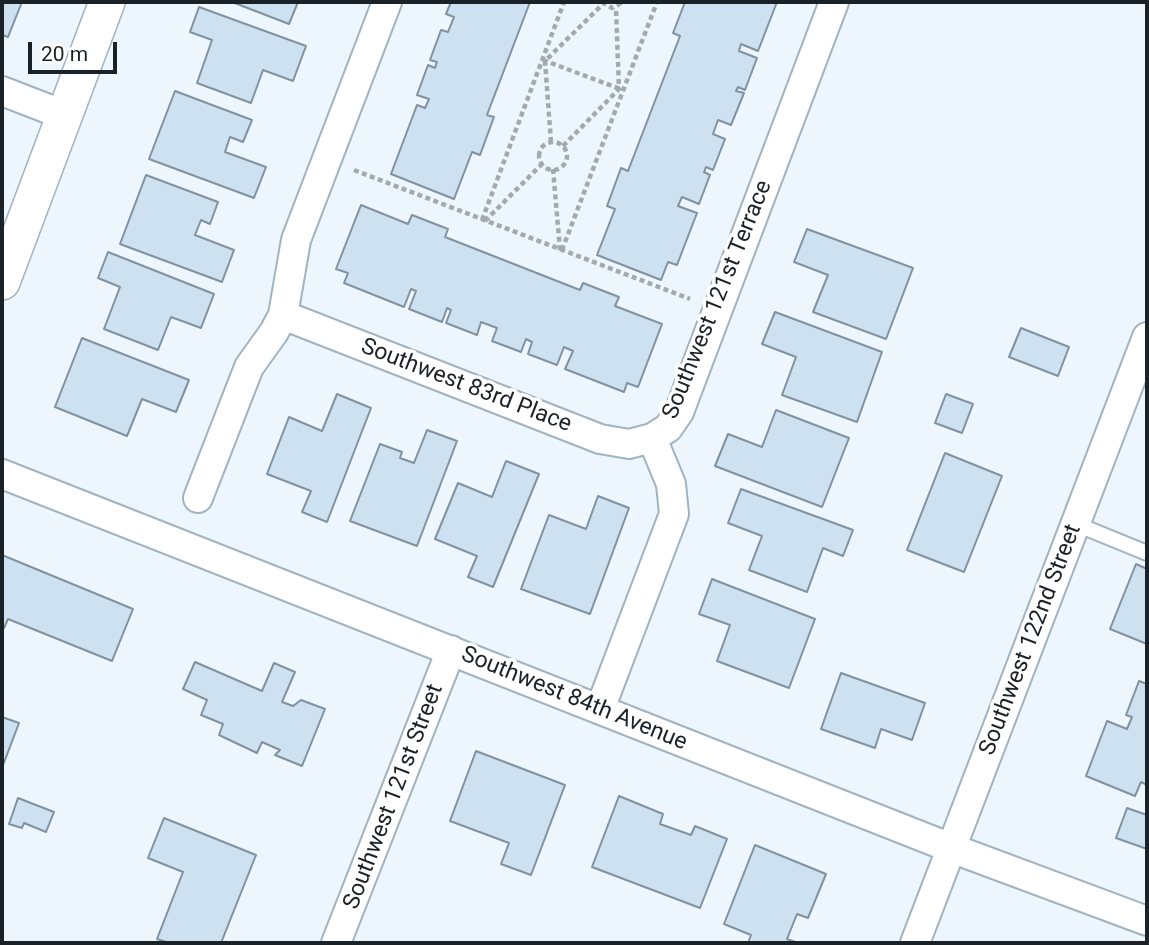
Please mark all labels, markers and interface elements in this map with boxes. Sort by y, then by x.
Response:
scale bar [32,28,121,72]
text: 20 m [41,42,88,66]
street label: Southwest 121st Terrace [657,177,779,423]
street label: Southwest 83rd Place [357,333,575,439]
street label: Southwest 122nd Street [974,521,1088,759]
street label: Southwest 84th Avenue [457,641,691,757]
street label: Southwest 121st Street [338,681,450,913]

